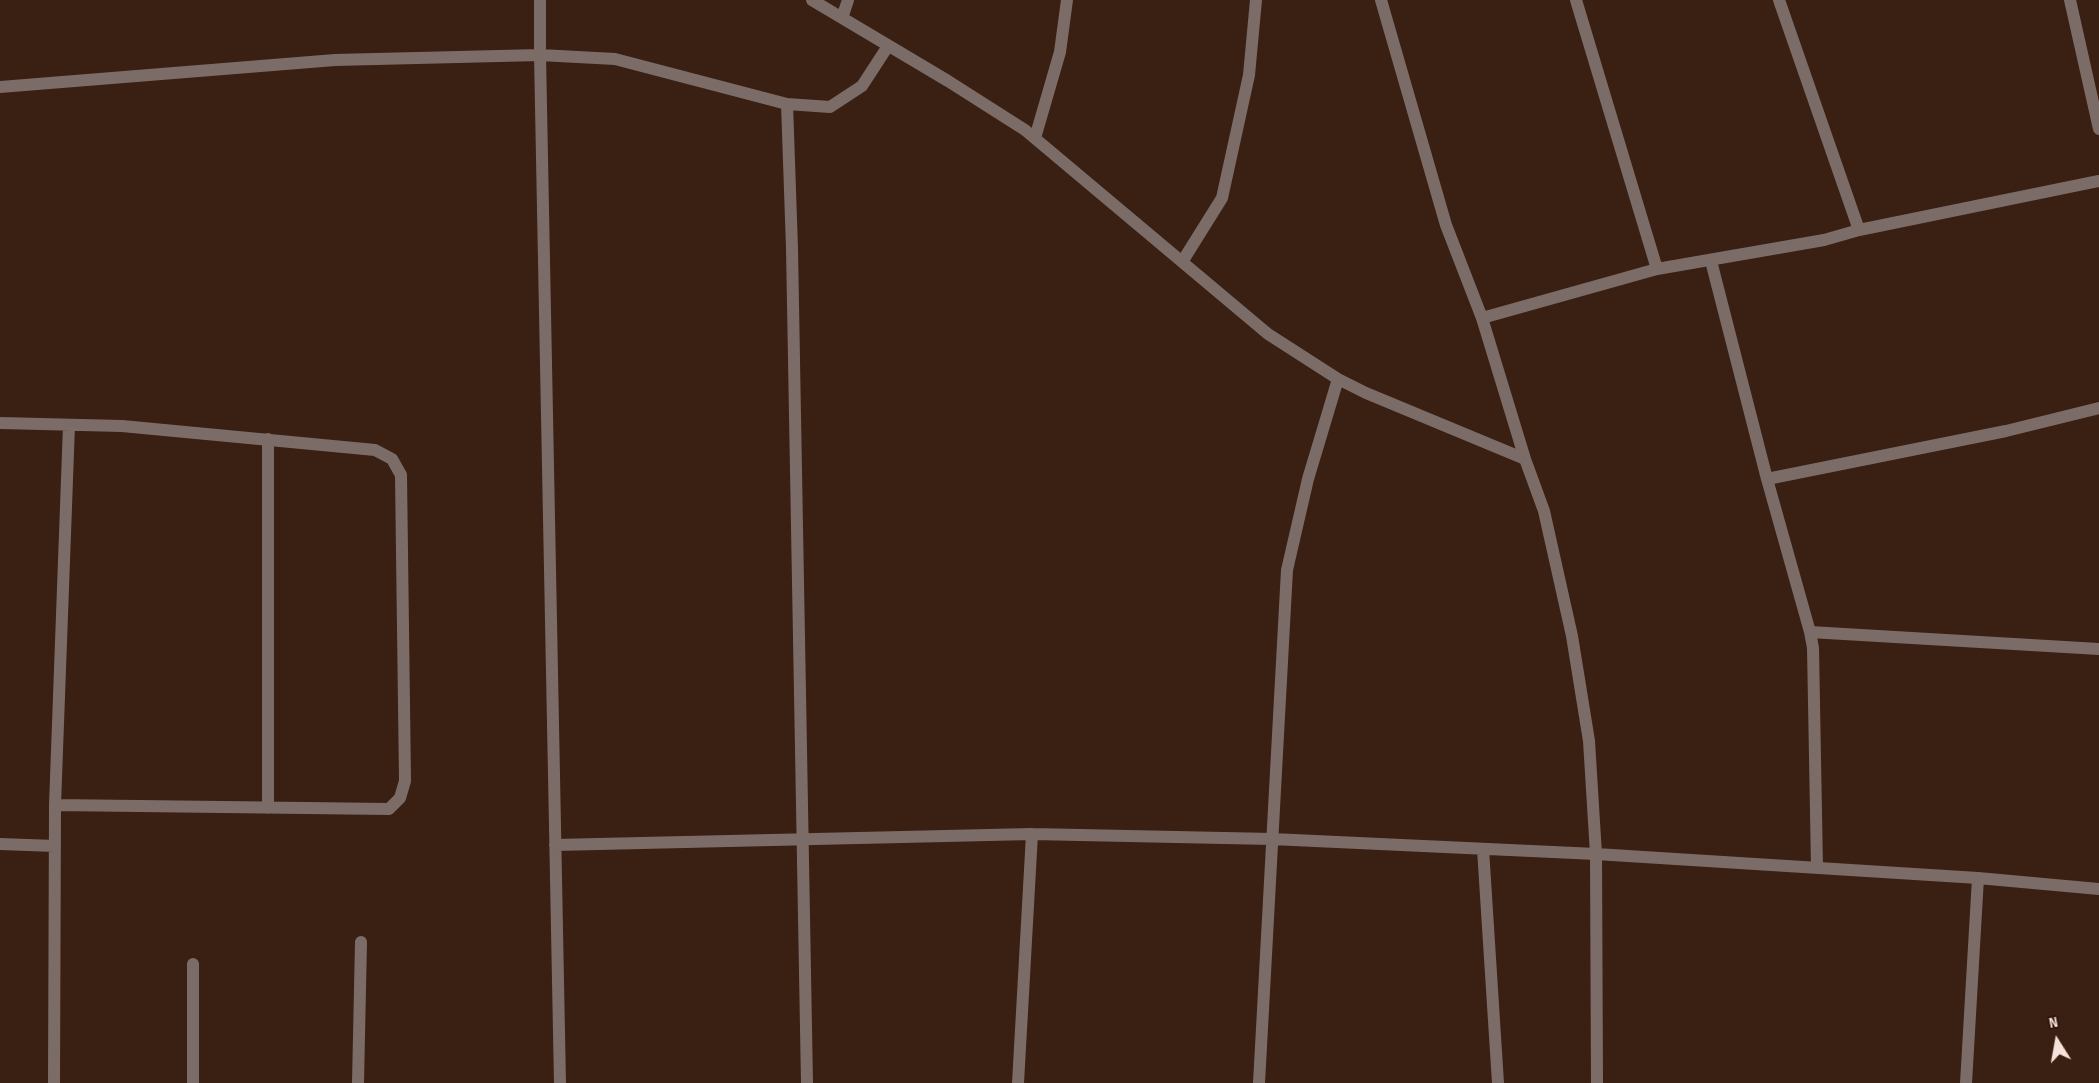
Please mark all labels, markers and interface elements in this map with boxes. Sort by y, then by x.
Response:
north arrow [2027,1011,2087,1071]
text: N [2047,1013,2059,1033]

